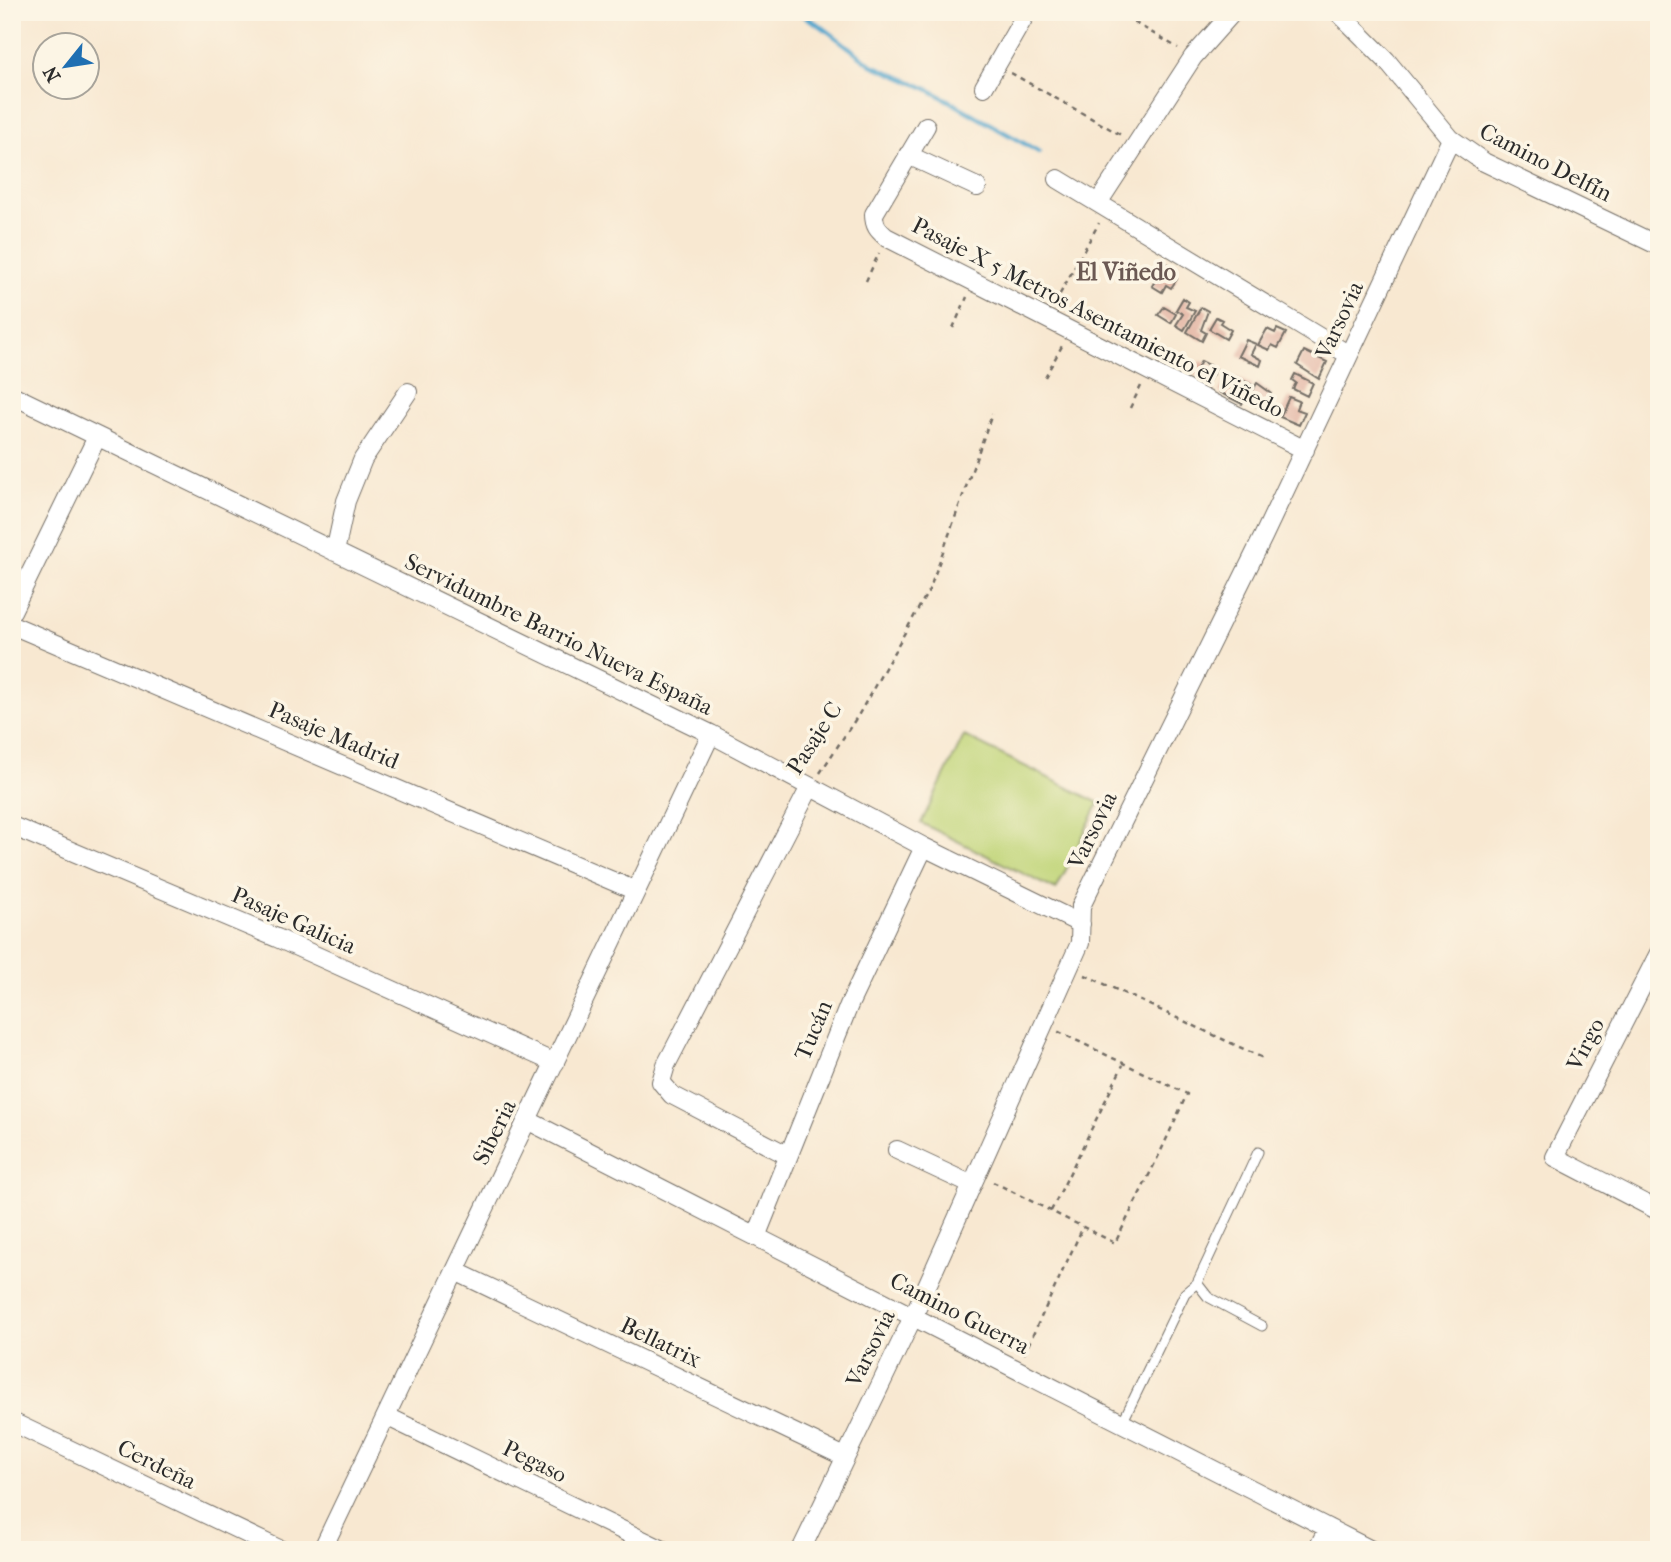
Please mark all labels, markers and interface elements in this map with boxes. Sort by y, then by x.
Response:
north arrow [32,32,102,102]
text: N [39,62,65,86]
street label: Camino Delfín [1475,118,1617,208]
street label: Pasaje X 5 Metros Asentamiento el Viñedo [907,212,1288,423]
district label: El Viñedo [1076,258,1176,286]
street label: Varsovia [1309,277,1369,364]
street label: Servidumbre Barrio Nueva España [400,548,718,721]
street label: Pasaje Madrid [265,696,403,775]
street label: Pasaje C [781,697,848,780]
street label: Varsovia [1062,787,1123,874]
street label: Pasaje Galicia [228,881,360,960]
street label: Tucán [789,996,838,1064]
street label: Virgo [1560,1013,1610,1076]
street label: Siberia [467,1095,522,1169]
street label: Camino Guerra [886,1267,1034,1360]
street label: Varsovia [840,1305,901,1392]
street label: Bellatrix [616,1311,706,1374]
street label: Cerdeña [113,1434,201,1495]
street label: Pegaso [498,1434,571,1488]

